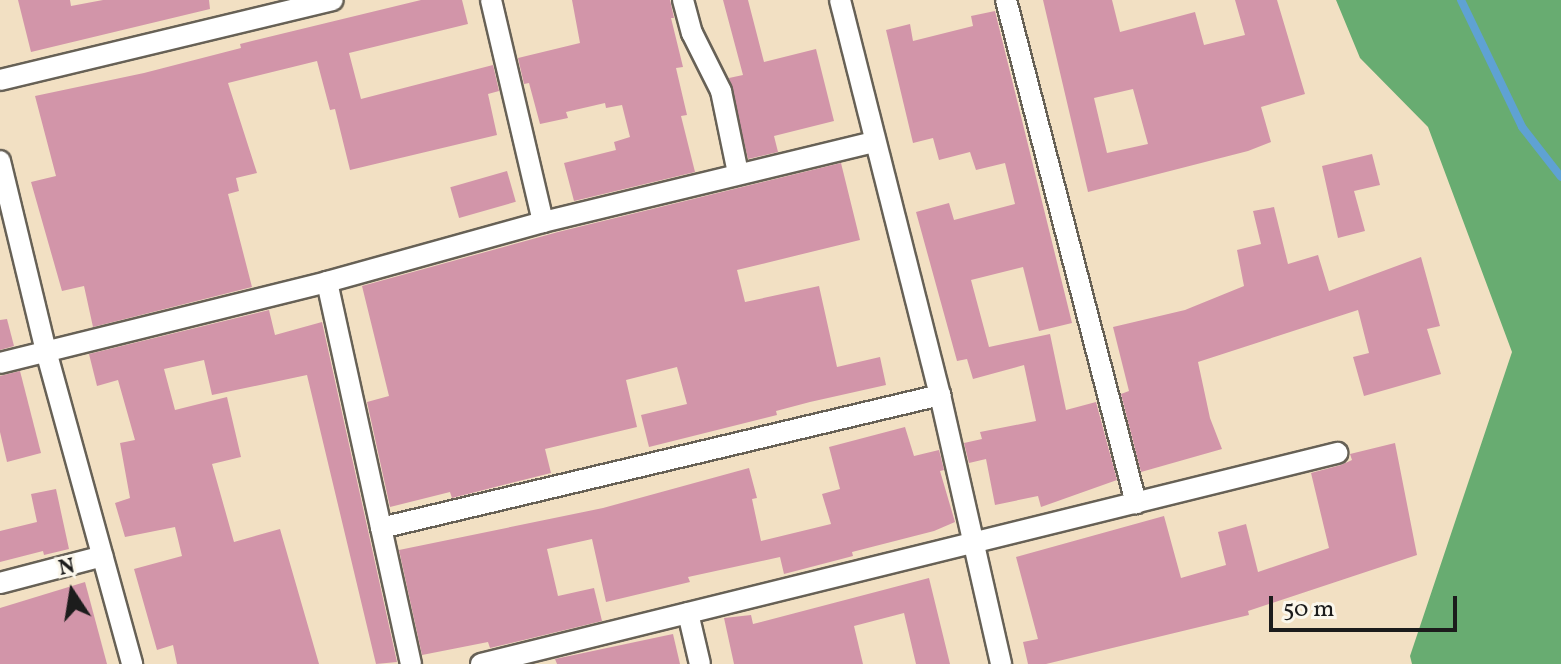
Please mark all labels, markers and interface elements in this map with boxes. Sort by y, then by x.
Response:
text: N [56,551,78,585]
north arrow [32,552,112,632]
scale bar [1273,580,1461,630]
text: 50 m [1283,593,1335,627]

